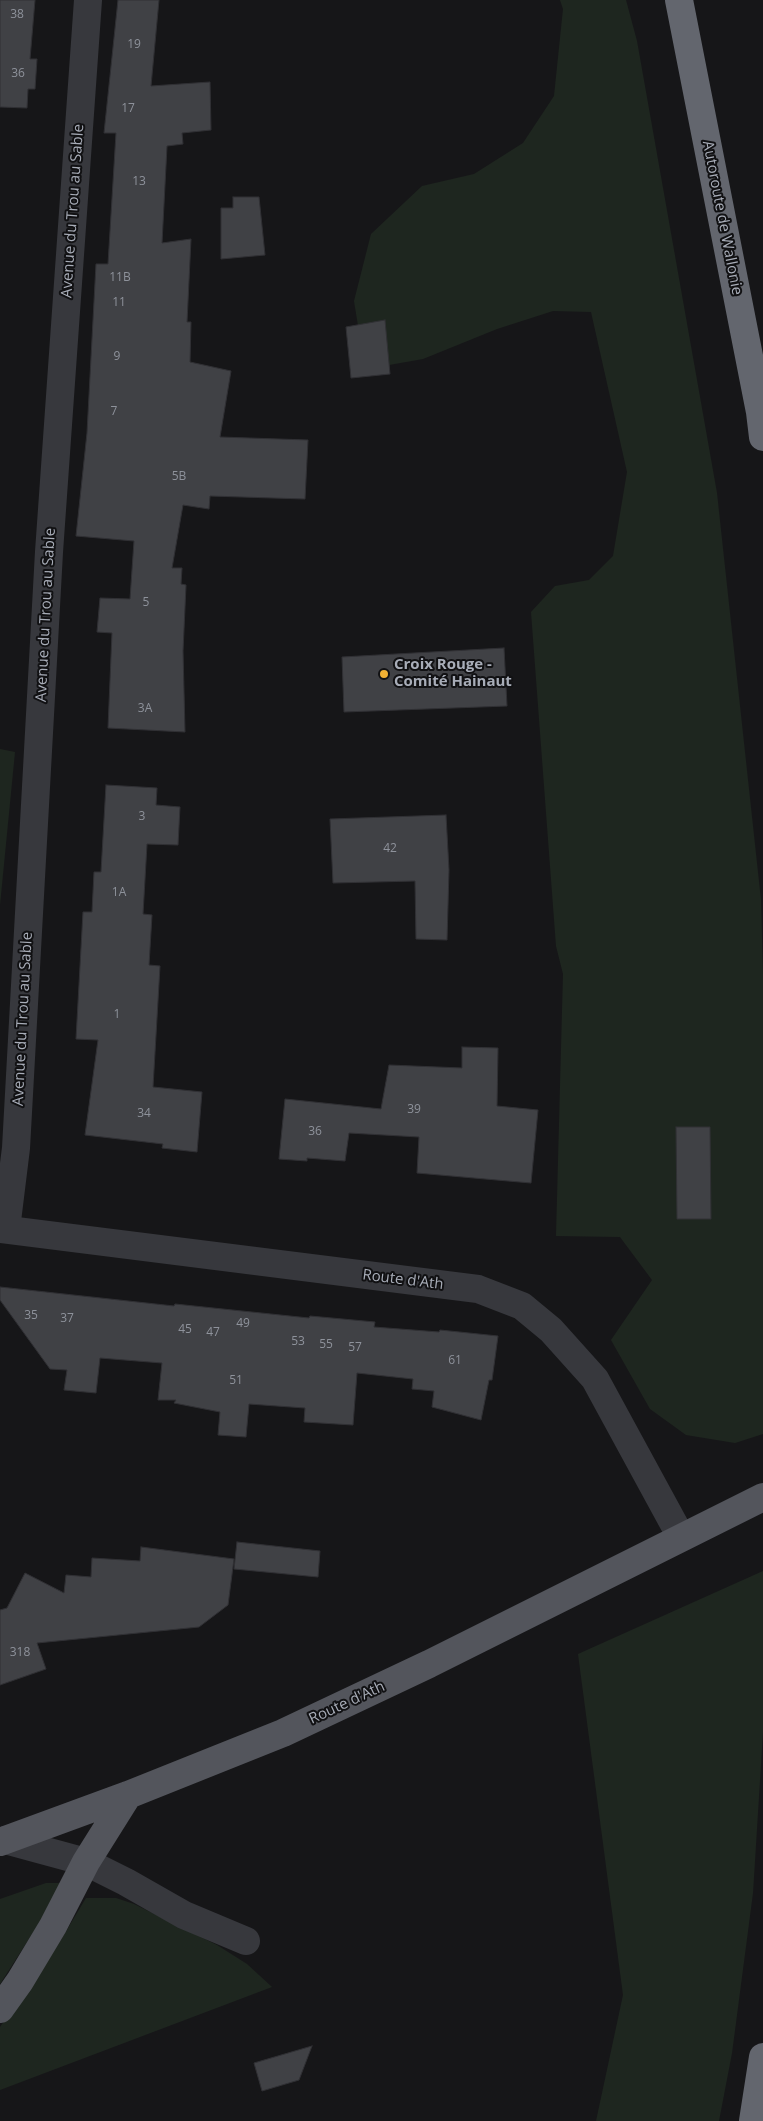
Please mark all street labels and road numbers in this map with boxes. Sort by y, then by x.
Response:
street label: Avenue du Trou au Sable [58,123,88,299]
street label: Autoroute de Wallonie [698,139,746,297]
street label: Avenue du Trou au Sable [32,528,60,702]
street label: Avenue du Trou au Sable [9,932,37,1106]
street label: Route d'Ath [361,1266,445,1294]
street label: Route d'Ath [306,1678,388,1728]

